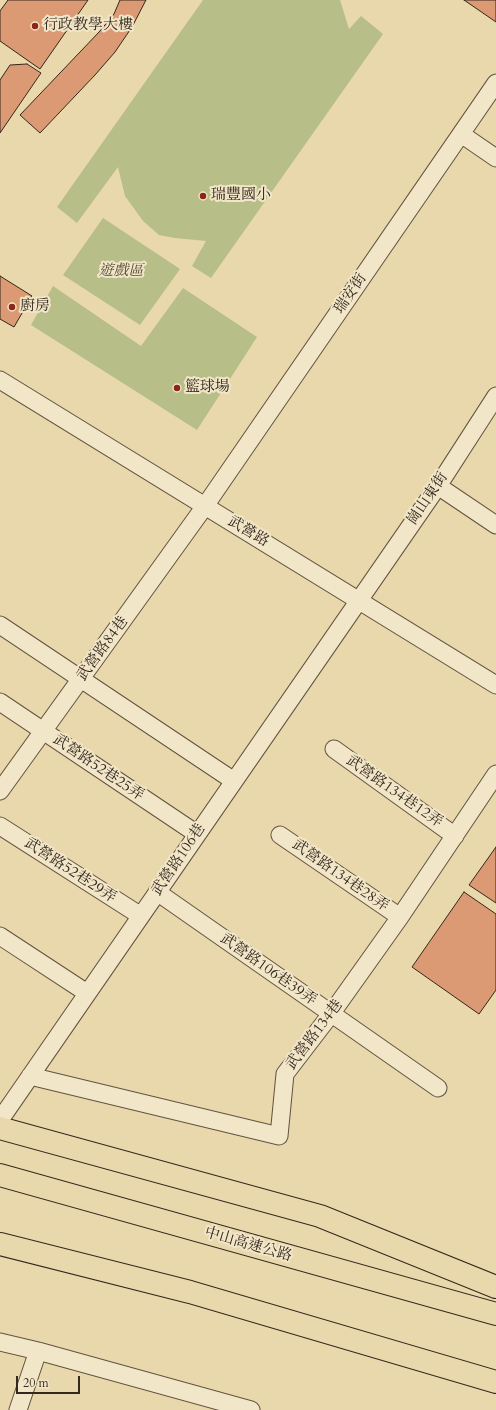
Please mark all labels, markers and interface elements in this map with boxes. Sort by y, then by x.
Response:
place label: 行政教學大樓 [43,17,133,35]
marker: 行政教學大樓 [30,21,40,31]
place label: 瑞豐國小 [211,187,271,205]
marker: 瑞豐國小 [198,191,208,201]
park label: 遊戲區 [99,263,143,281]
street label: 瑞安街 [331,270,371,318]
place label: 廚房 [20,298,50,316]
marker: 廚房 [7,302,17,312]
place label: 籃球場 [185,379,230,397]
marker: 籃球場 [172,383,182,393]
street label: 崗山東街 [404,469,452,529]
street label: 武營路 [224,513,272,551]
street label: 武營路84巷 [74,613,132,685]
street label: 武營路52巷25弄 [49,731,147,805]
street label: 武營路134巷12弄 [342,752,446,832]
street label: 武營路106巷 [148,821,210,899]
street label: 武營路52巷29弄 [21,835,119,907]
street label: 武營路134巷28弄 [288,836,392,916]
street label: 武營路106巷39弄 [216,930,320,1010]
street label: 武營路134巷 [283,996,347,1074]
street label: 中山高速公路 [202,1224,294,1266]
scale bar [18,1368,82,1394]
text: 20 m [23,1375,49,1391]

